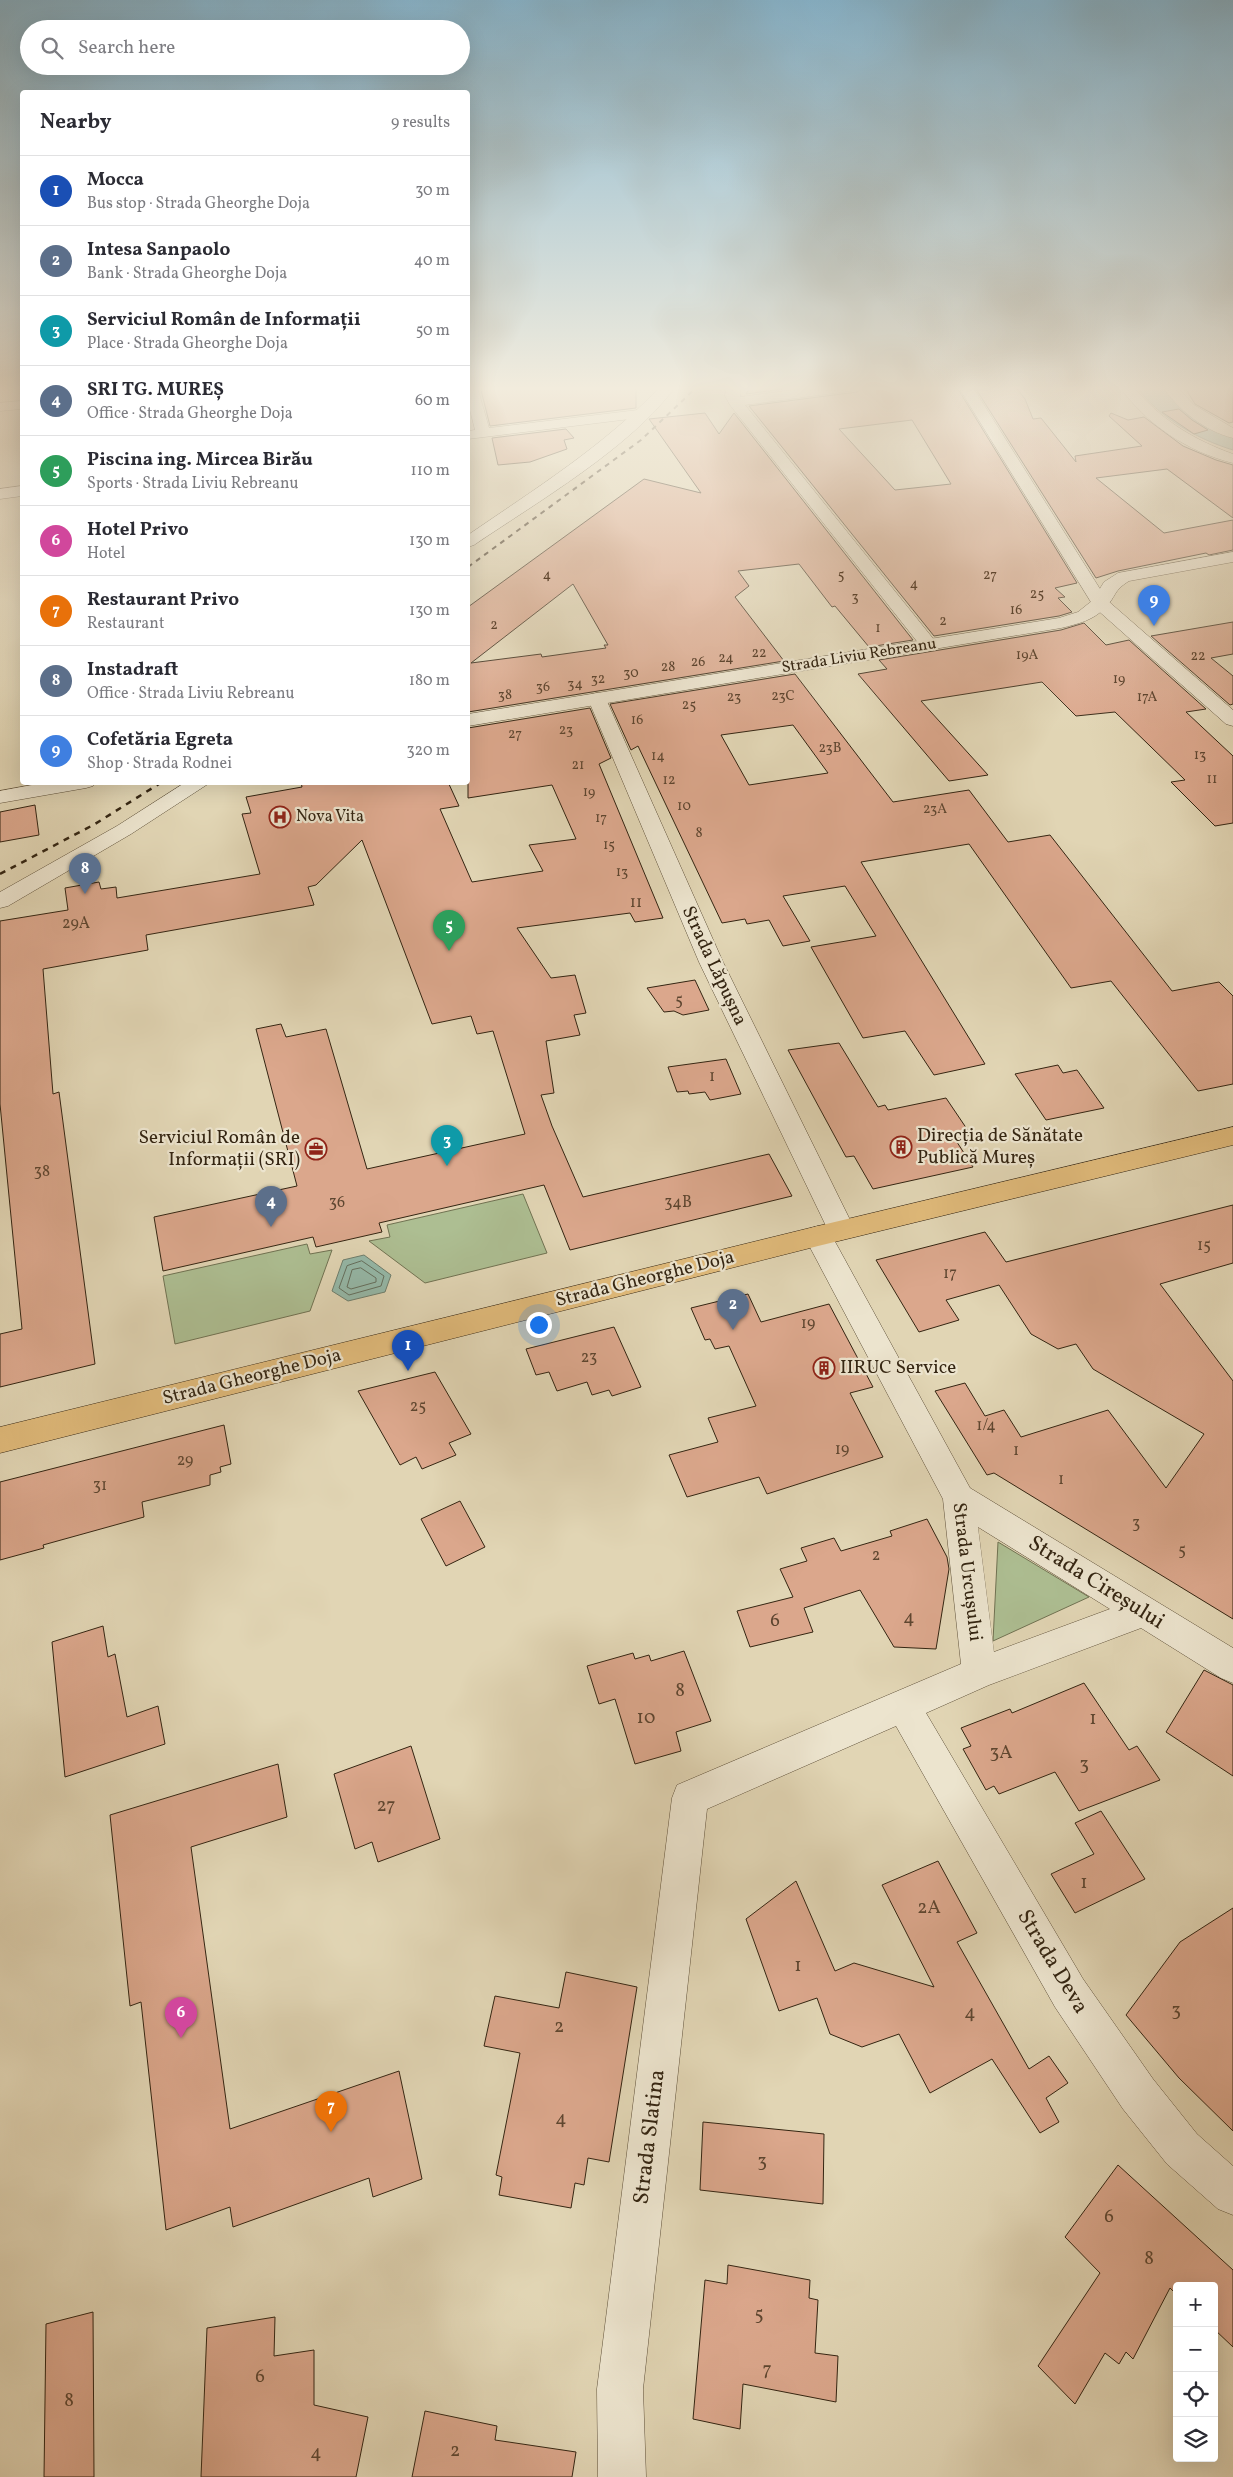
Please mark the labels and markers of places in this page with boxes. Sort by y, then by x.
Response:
pin: 9 [1138,585,1170,626]
hospital icon: Nova Vita [268,805,292,829]
place label: Nova Vita [296,806,364,828]
pin: 8 [69,853,101,894]
pin: 5 [433,910,465,951]
place label: Direcția de Sănătate Publică Mureș [917,1123,1083,1171]
place label: Serviciul Român de Informații (SRI) [139,1125,300,1173]
pin: 3 [431,1125,463,1166]
building icon: Direcția de Sănătate Publică Mureș [889,1135,913,1159]
office icon: Serviciul Român de Informații (SRI) [304,1137,328,1161]
pin: 4 [255,1186,287,1227]
pin: 2 [717,1289,749,1330]
pin: 1 [392,1330,424,1371]
place label: IIRUC Service [840,1355,956,1381]
building icon: IIRUC Service [812,1356,836,1380]
pin: 6 [165,1997,197,2038]
pin: 7 [315,2091,347,2132]

